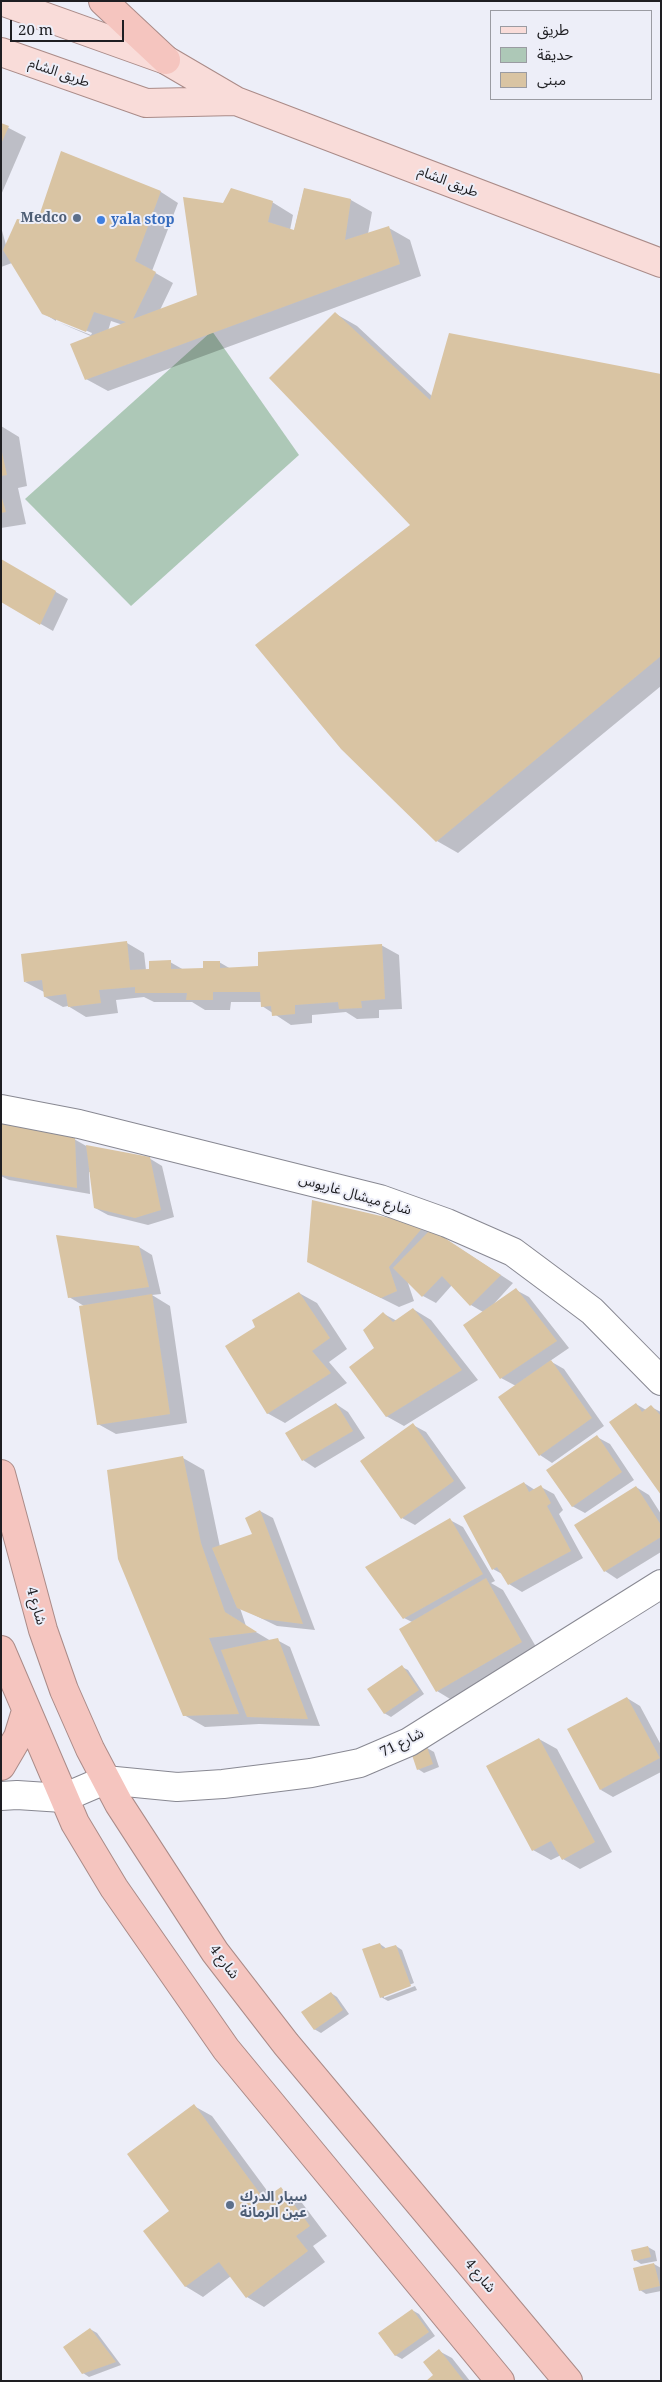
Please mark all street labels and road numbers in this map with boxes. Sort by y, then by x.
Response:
street label: طريق الشام [26,55,92,91]
street label: طريق الشام [415,163,481,201]
street label: شارع ميشال غاريوس [297,1171,413,1219]
street label: شارع 4 [23,1585,49,1627]
street label: شارع 71 [377,1725,427,1761]
street label: شارع 4 [206,1941,242,1983]
street label: شارع 4 [461,2256,499,2296]

